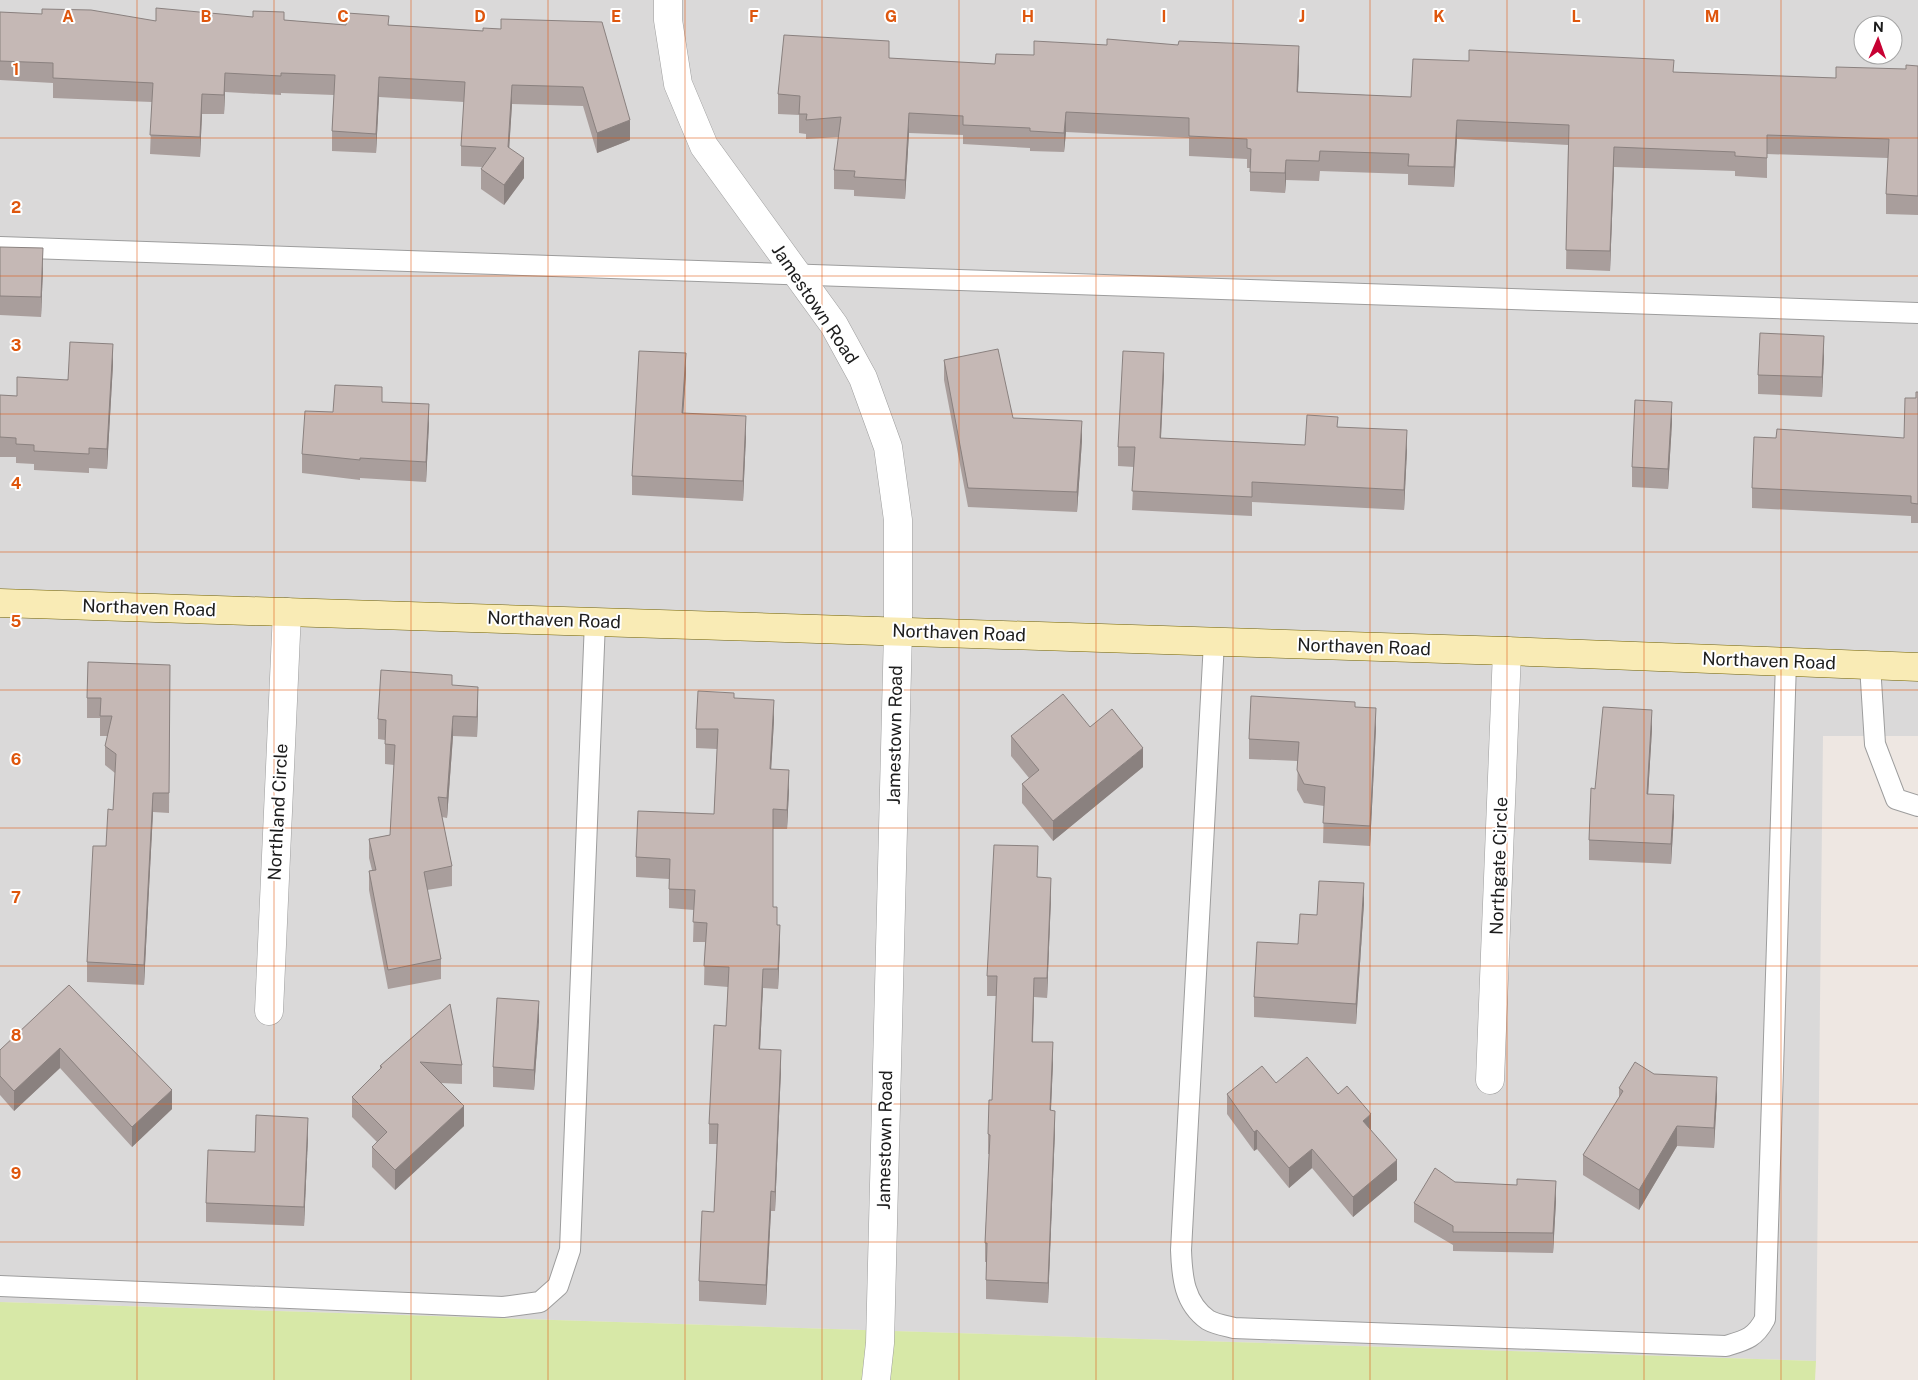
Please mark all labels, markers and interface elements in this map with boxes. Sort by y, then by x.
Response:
text: A [62,7,74,26]
text: B [201,7,212,26]
text: C [337,7,349,26]
text: D [474,7,486,26]
text: E [611,7,621,26]
text: F [749,7,759,26]
text: G [885,7,897,26]
text: H [1022,7,1034,26]
text: I [1162,7,1166,26]
text: J [1299,7,1305,26]
text: K [1433,7,1445,26]
text: L [1571,7,1581,26]
text: M [1705,7,1719,26]
north arrow [1853,15,1903,65]
text: N [1873,19,1884,35]
text: 1 [13,60,19,79]
text: 2 [11,198,21,217]
street label: Jamestown Road [768,240,863,368]
text: 3 [11,336,21,355]
text: 4 [11,474,22,493]
street label: Northaven Road [82,595,216,620]
street label: Northaven Road [487,607,621,632]
text: 5 [11,612,22,631]
street label: Northaven Road [892,620,1026,645]
street label: Northaven Road [1297,634,1431,659]
street label: Northaven Road [1702,648,1836,673]
street label: Jamestown Road [883,665,906,805]
street label: Northland Circle [263,743,292,881]
text: 6 [11,750,21,769]
street label: Northgate Circle [1486,797,1511,935]
text: 7 [11,888,21,907]
text: 8 [11,1026,22,1045]
street label: Jamestown Road [873,1070,896,1210]
text: 9 [11,1164,21,1183]

